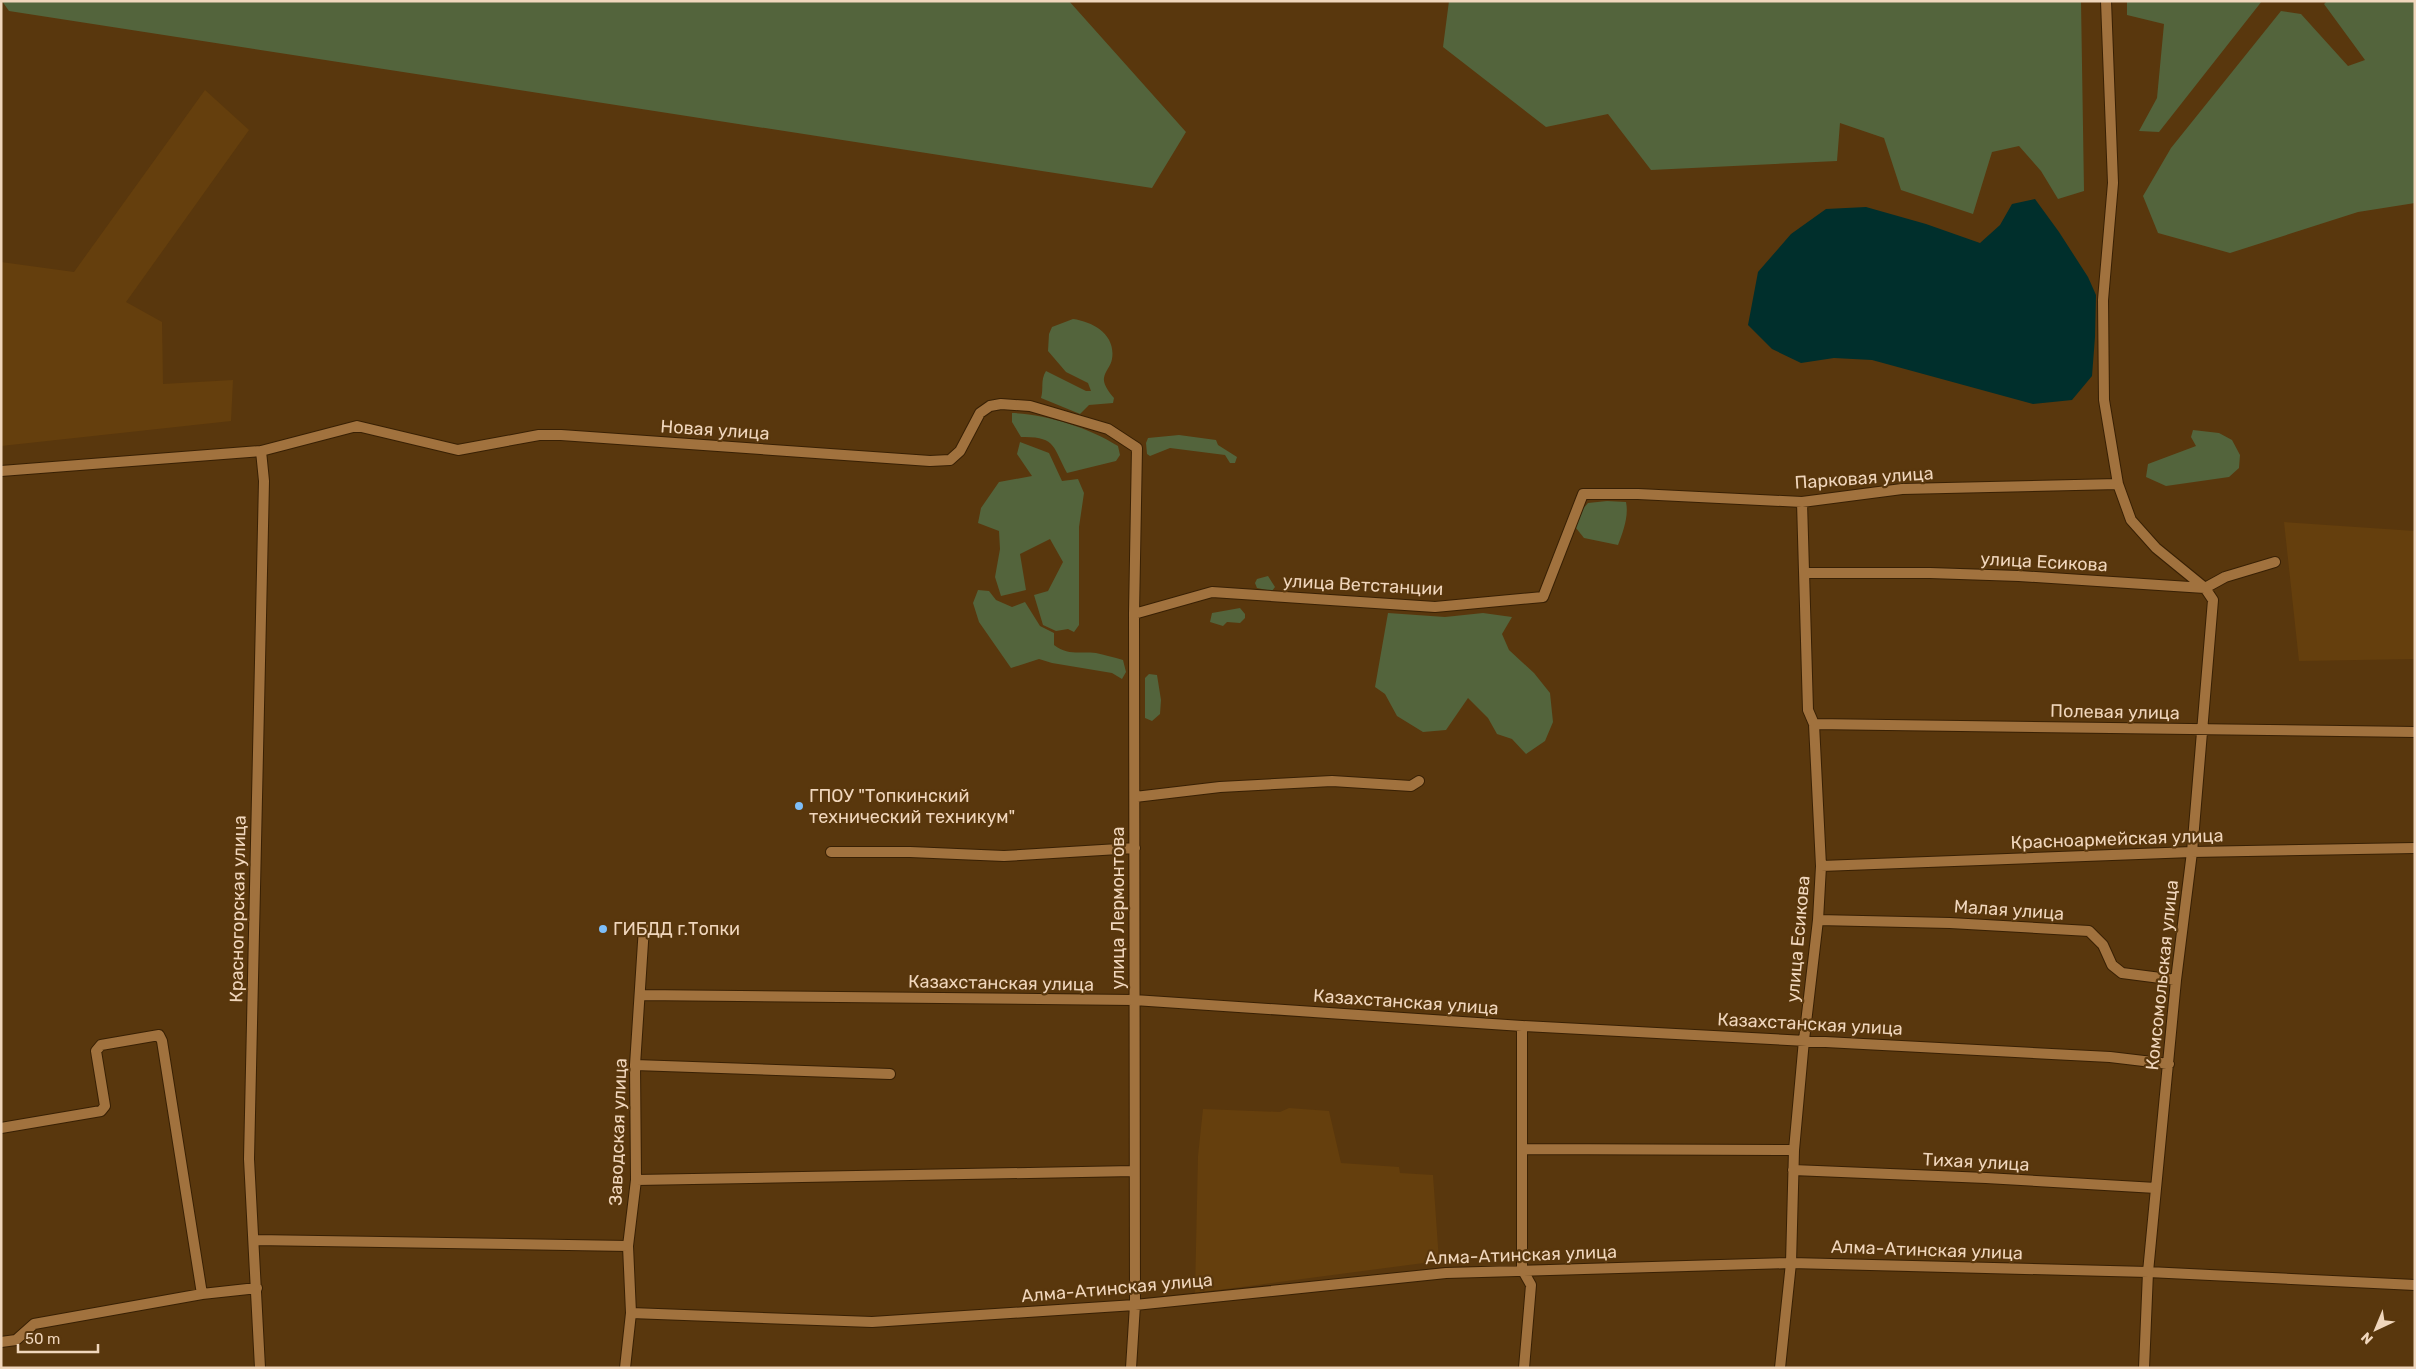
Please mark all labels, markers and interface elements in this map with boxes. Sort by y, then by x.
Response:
street label: Новая улица [660,415,770,445]
street label: Парковая улица [1794,462,1934,494]
street label: улица Есикова [1980,548,2108,576]
street label: улица Ветстанции [1282,570,1444,600]
street label: Полевая улица [2050,700,2180,724]
place label: ГПОУ "Топкинский технический техникум" [809,785,1015,828]
marker: ГПОУ "Топкинский технический техникум" [793,800,805,812]
street label: Красногорская улица [225,815,251,1003]
street label: Красноармейская улица [2010,824,2224,854]
street label: улица Лермонтова [1107,827,1129,989]
street label: улица Есикова [1781,875,1815,1003]
street label: Комсомольская улица [2141,879,2183,1071]
street label: Малая улица [1953,895,2065,925]
place label: ГИБДД г.Топки [613,918,740,940]
marker: ГИБДД г.Топки [597,923,609,935]
street label: Казахстанская улица [908,970,1094,996]
street label: Казахстанская улица [1313,985,1499,1019]
street label: Казахстанская улица [1717,1008,1903,1040]
street label: Заводская улица [604,1058,632,1206]
street label: Тихая улица [1922,1148,2030,1176]
street label: Алма-Атинская улица [1831,1236,2023,1264]
street label: Алма-Атинская улица [1425,1241,1617,1269]
street label: Алма-Атинская улица [1020,1269,1214,1307]
north arrow [2351,1304,2401,1354]
scale bar [18,1322,98,1354]
text: N [2358,1328,2377,1348]
text: 50 m [25,1330,60,1348]

